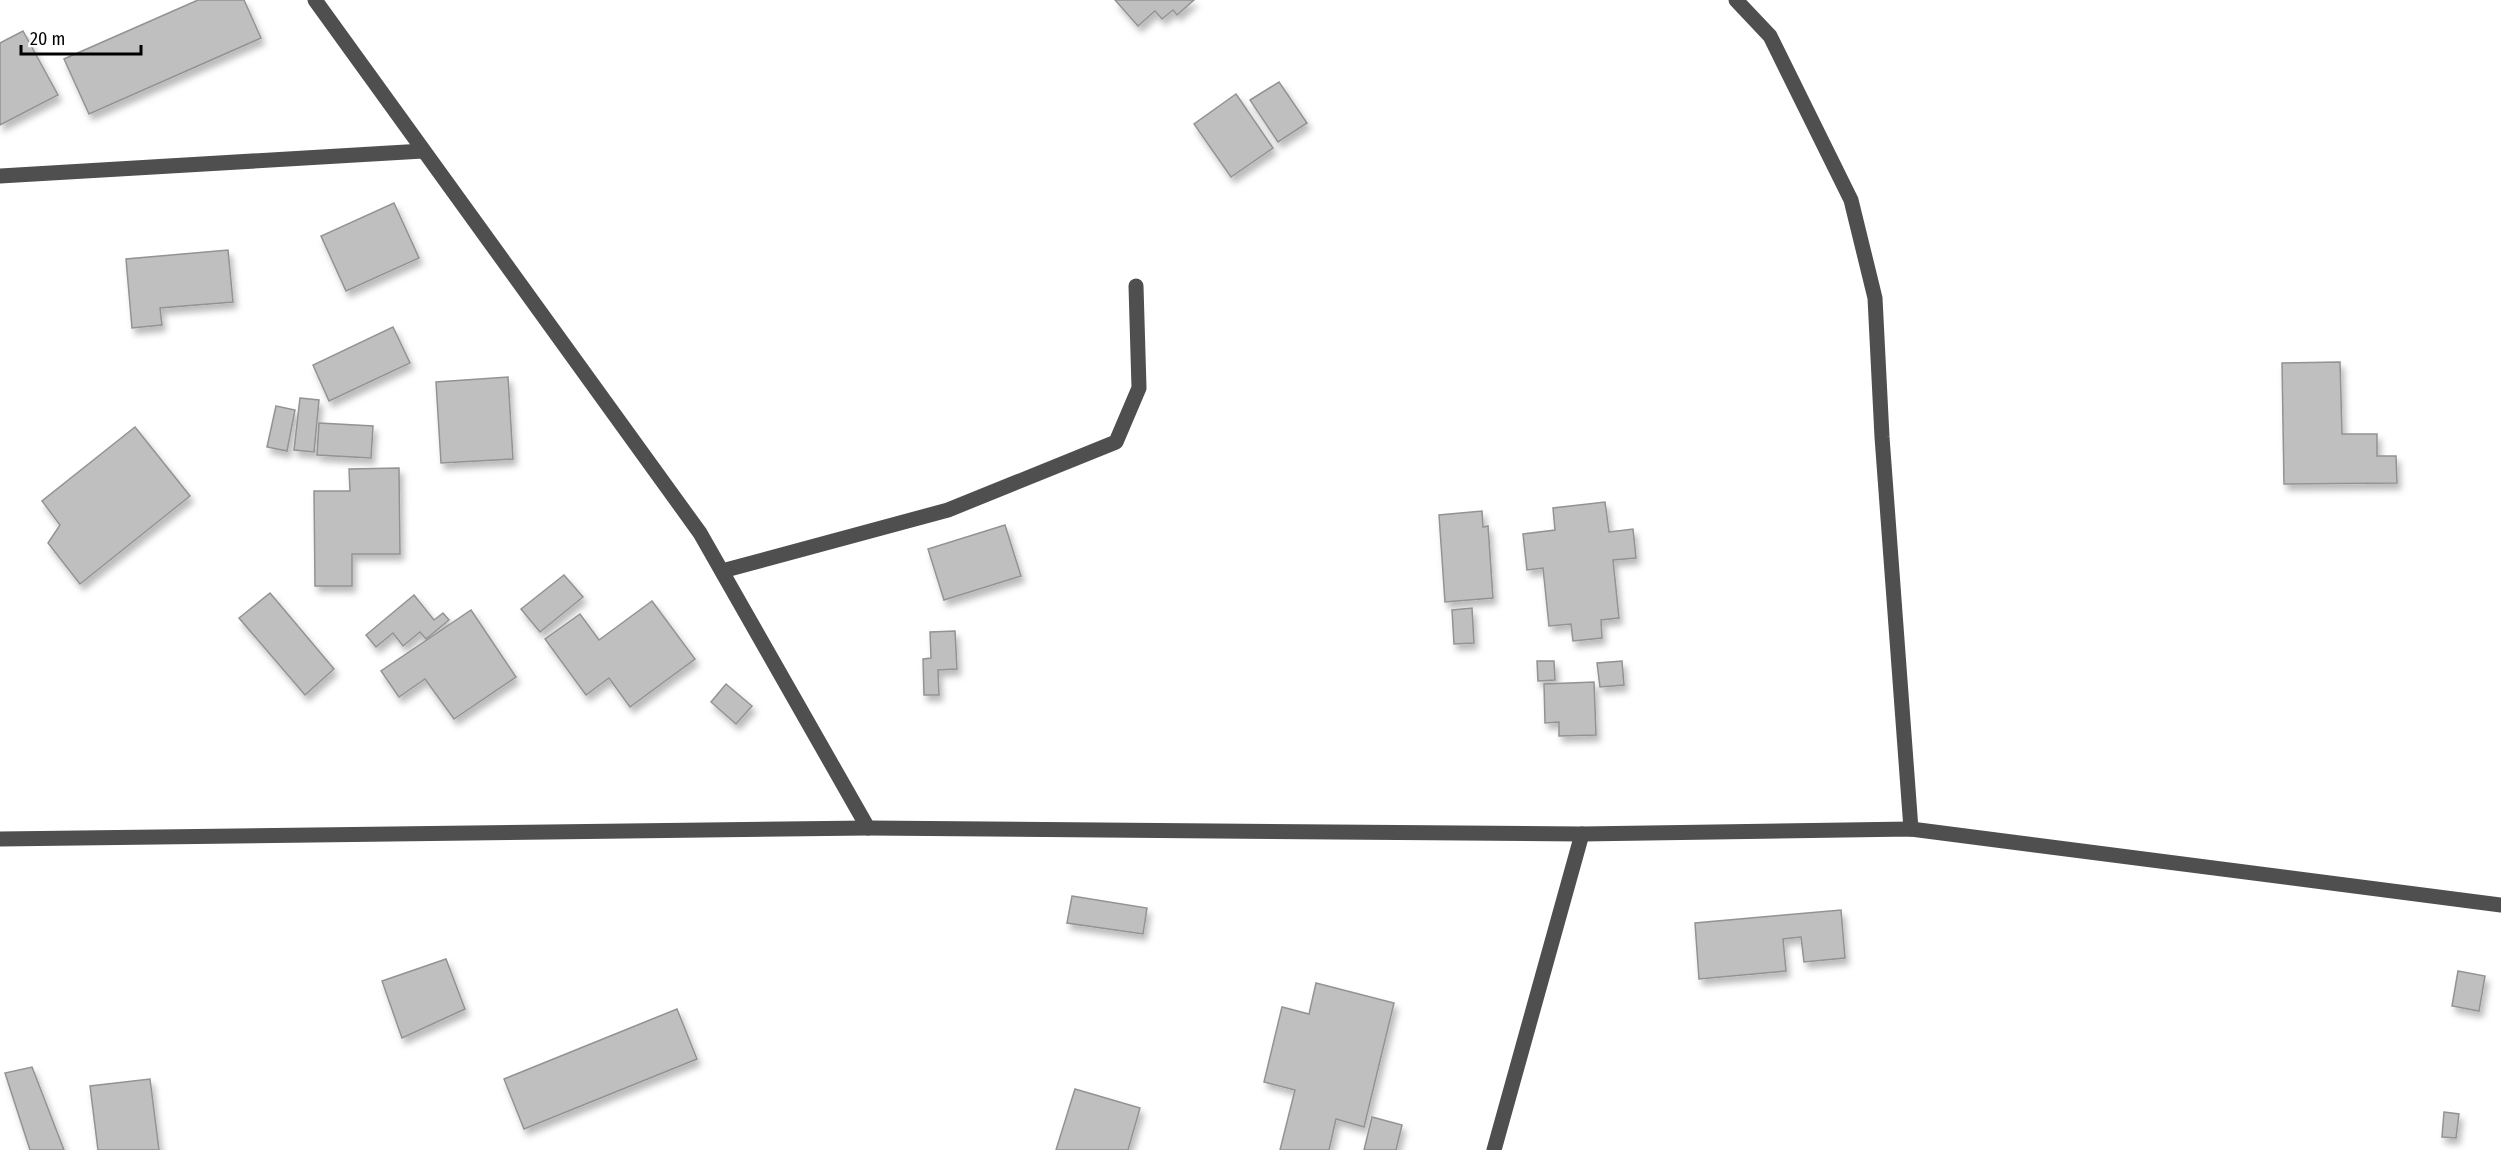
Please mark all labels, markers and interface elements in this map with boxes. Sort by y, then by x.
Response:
scale bar [21,18,141,56]
text: 20 m [30,28,65,50]

